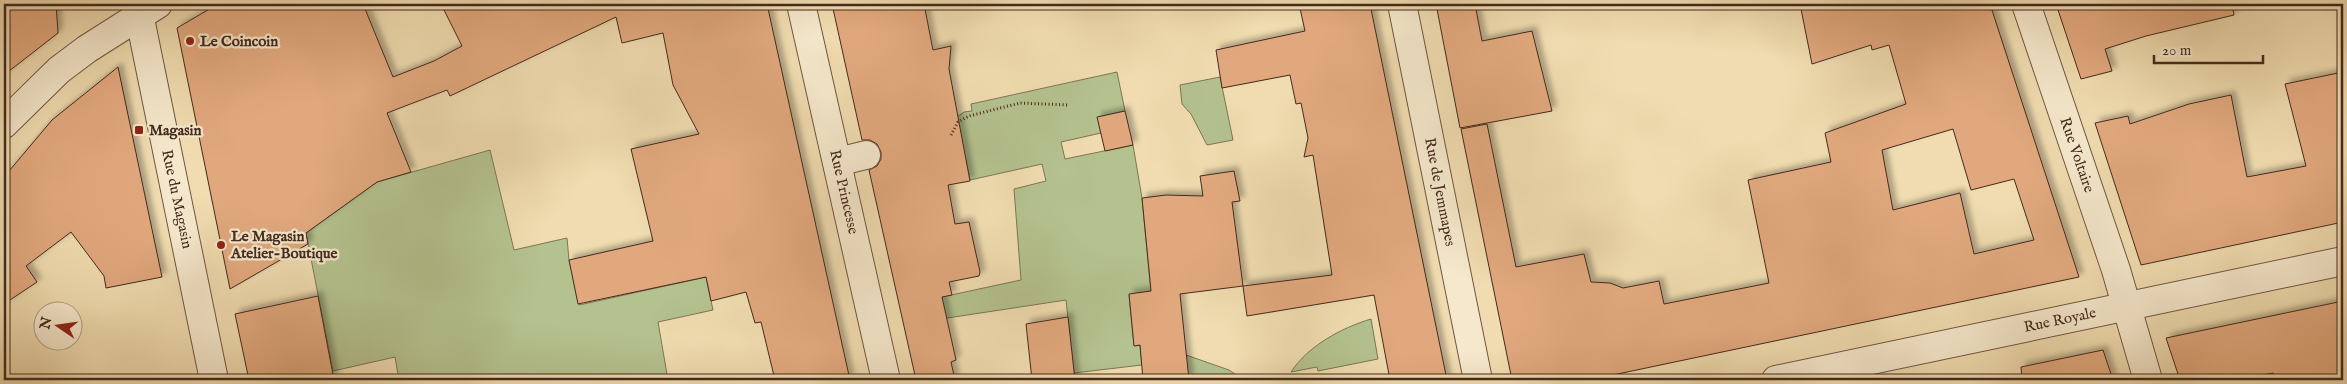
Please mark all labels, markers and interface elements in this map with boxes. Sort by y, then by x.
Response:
place label: Le Coincoin [200,32,278,51]
scale bar [2154,32,2263,64]
marker: Le Coincoin [184,35,196,47]
text: 20 m [2162,41,2192,60]
street label: Rue Voltaire [2055,115,2099,195]
place label: Magasin [149,121,202,140]
marker: Magasin [133,124,145,136]
street label: Rue de Jemmapes [1420,136,1460,248]
street label: Rue du Magasin [157,148,197,250]
street label: Rue Princesse [825,148,863,236]
place label: Le Magasin Atelier-Boutique [230,227,338,263]
marker: Le Magasin Atelier-Boutique [215,239,227,251]
north arrow [32,302,82,352]
street label: Rue Royale [2022,303,2098,337]
text: N [36,315,56,332]

